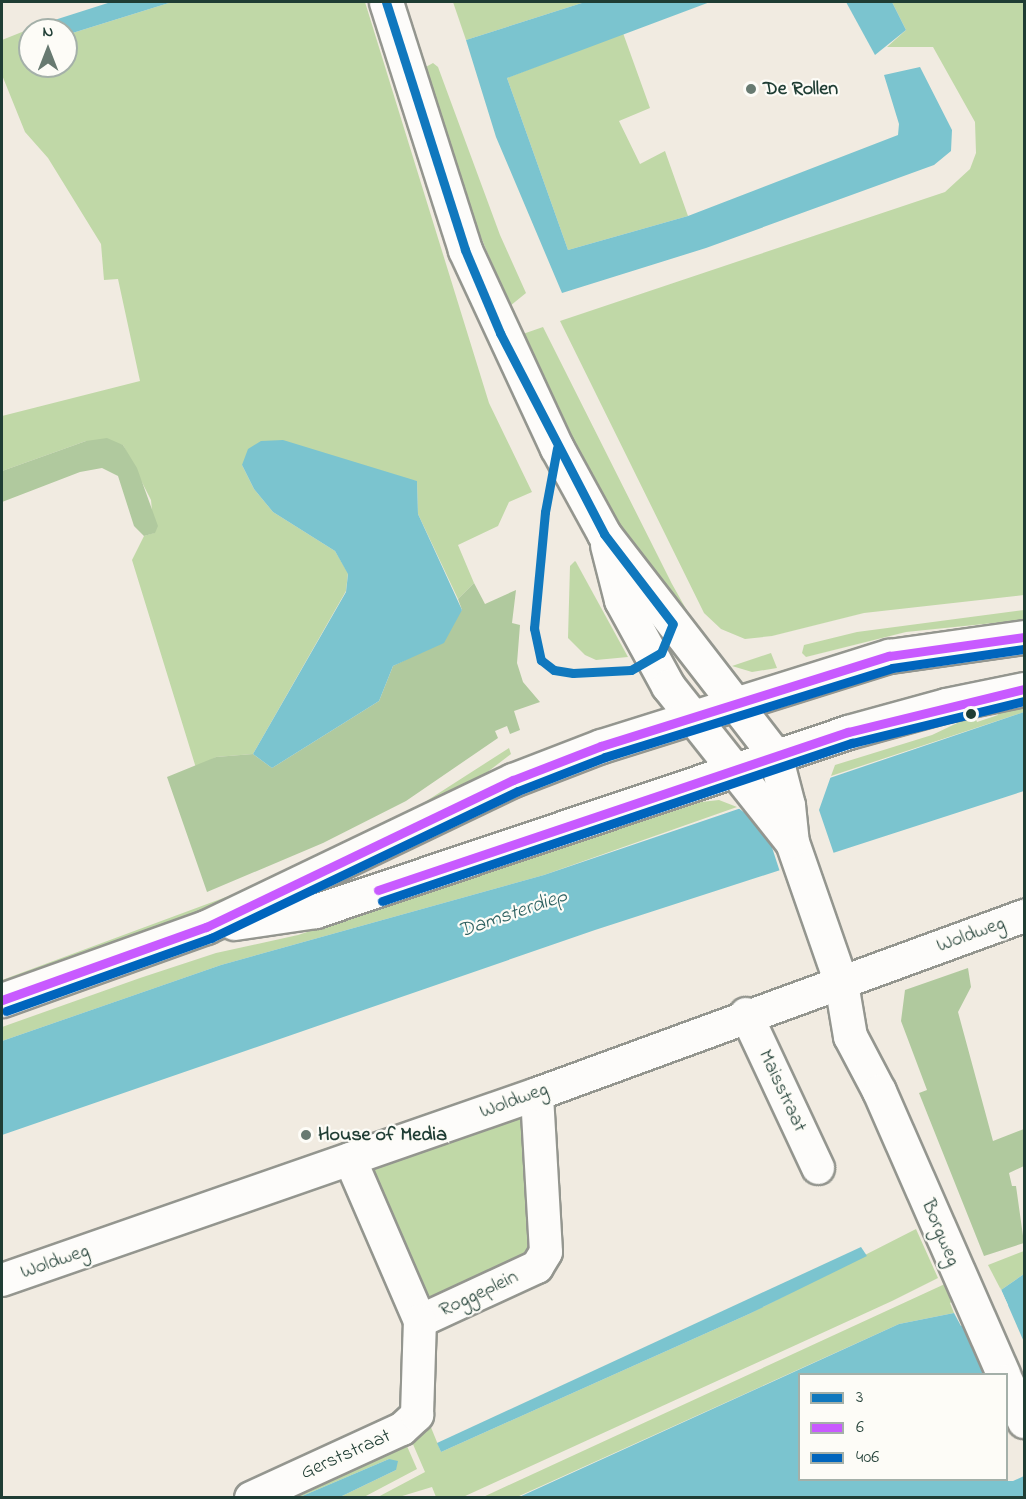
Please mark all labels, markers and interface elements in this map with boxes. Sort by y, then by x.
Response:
north arrow [18,18,78,78]
text: N [43,20,53,44]
place label: De Rollen [763,77,838,101]
marker: De Rollen [744,82,758,96]
unlabelled marker [965,708,977,720]
water label: Damsterdiep [455,884,571,944]
street label: Woldweg [934,912,1008,958]
street label: Maisstraat [752,1046,812,1136]
street label: Woldweg [477,1078,551,1124]
place label: House of Media [318,1123,447,1147]
marker: House of Media [299,1128,313,1142]
street label: Borgweg [915,1196,965,1270]
street label: Woldweg [18,1239,92,1285]
street label: Roggeplein [436,1265,522,1323]
legend [798,1373,1008,1481]
text: 3 [856,1385,863,1411]
text: 6 [856,1415,864,1441]
street label: Gerststraat [297,1425,395,1485]
text: 406 [856,1445,879,1471]

